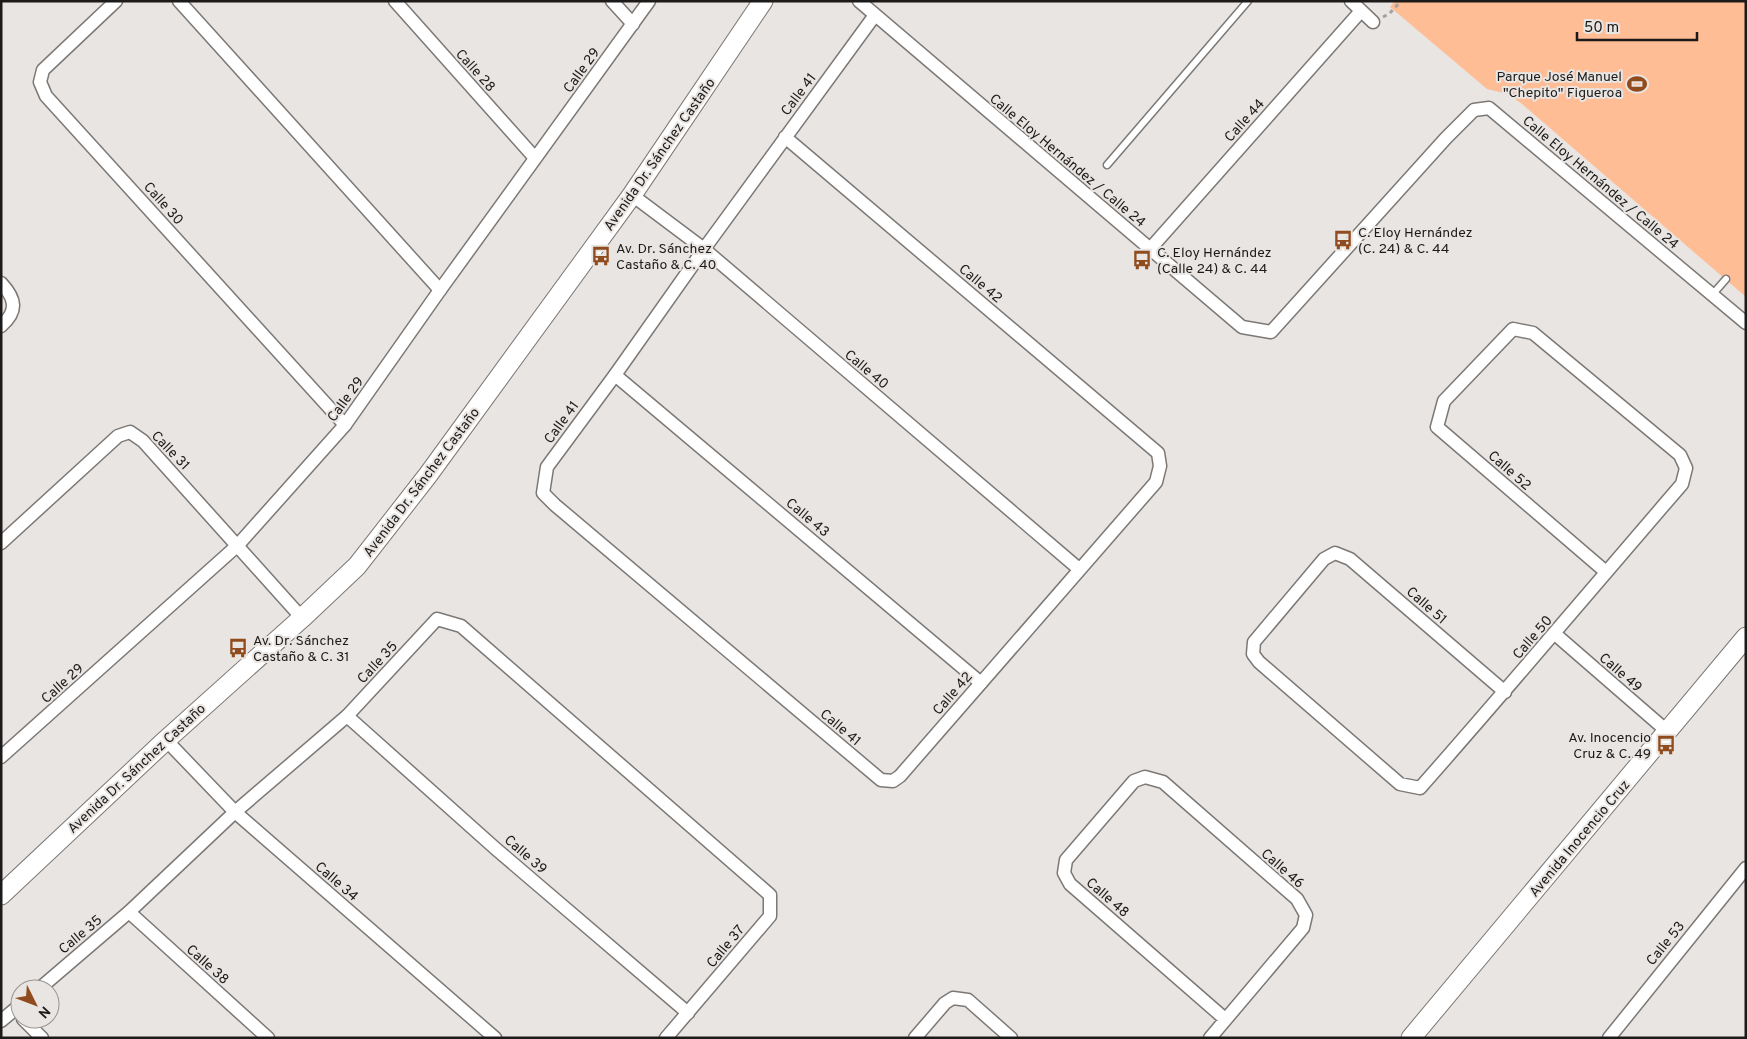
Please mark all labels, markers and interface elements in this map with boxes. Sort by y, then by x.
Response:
scale bar [1577,10,1697,42]
text: 50 m [1584,19,1619,38]
street label: Calle 29 [560,45,604,97]
street label: Calle 28 [451,46,499,96]
place label: Parque José Manuel "Chepito" Figueroa [1496,69,1622,102]
street label: Calle 41 [778,70,821,119]
sports icon: Parque José Manuel "Chepito" Figueroa [1626,73,1648,95]
street label: Avenida Dr. Sánchez Castaño [601,75,720,235]
street label: Calle Eloy Hernández / Calle 24 [985,91,1149,232]
street label: Calle 44 [1221,96,1269,146]
street label: Calle Eloy Hernández / Calle 24 [1518,113,1682,254]
street label: Calle 30 [139,179,187,229]
place label: C. Eloy Hernández (C. 24) & C. 44 [1358,225,1473,258]
bus stop icon: C. Eloy Hernández (C. 24) & C. 44 [1332,229,1354,251]
place label: Av. Dr. Sánchez Castaño & C. 40 [616,241,717,274]
bus stop icon: Av. Dr. Sánchez Castaño & C. 40 [590,245,612,267]
place label: C. Eloy Hernández (Calle 24) & C. 44 [1157,245,1272,278]
bus stop icon: C. Eloy Hernández (Calle 24) & C. 44 [1131,249,1153,271]
street label: Calle 42 [955,261,1005,307]
street label: Calle 40 [841,347,892,393]
street label: Calle 29 [324,374,368,426]
street label: Calle 41 [541,398,583,447]
street label: Avenida Dr. Sánchez Castaño [360,405,484,561]
street label: Calle 31 [147,428,193,474]
street label: Calle 52 [1484,448,1534,495]
street label: Calle 43 [782,495,832,541]
street label: Calle 51 [1402,584,1450,628]
street label: Calle 50 [1510,613,1557,663]
place label: Av. Dr. Sánchez Castaño & C. 31 [253,633,350,666]
bus stop icon: Av. Dr. Sánchez Castaño & C. 31 [227,637,249,659]
street label: Calle 35 [354,638,402,688]
street label: Calle 49 [1595,650,1645,696]
street label: Calle 29 [38,661,88,708]
street label: Calle 42 [930,669,977,719]
street label: Avenida Dr. Sánchez Castaño [64,701,210,838]
street label: Calle 41 [816,706,864,750]
place label: Av. Inocencio Cruz & C. 49 [1568,730,1651,763]
bus stop icon: Av. Inocencio Cruz & C. 49 [1655,734,1677,756]
street label: Avenida Inocencio Cruz [1526,777,1634,901]
street label: Calle 39 [500,832,550,878]
street label: Calle 46 [1257,846,1307,892]
street label: Calle 34 [311,859,361,906]
street label: Calle 48 [1082,875,1132,922]
street label: Calle 35 [56,912,106,958]
street label: Calle 53 [1643,919,1689,969]
street label: Calle 37 [704,922,749,972]
street label: Calle 38 [182,942,232,989]
north arrow [10,979,60,1029]
text: N [34,1002,53,1021]

